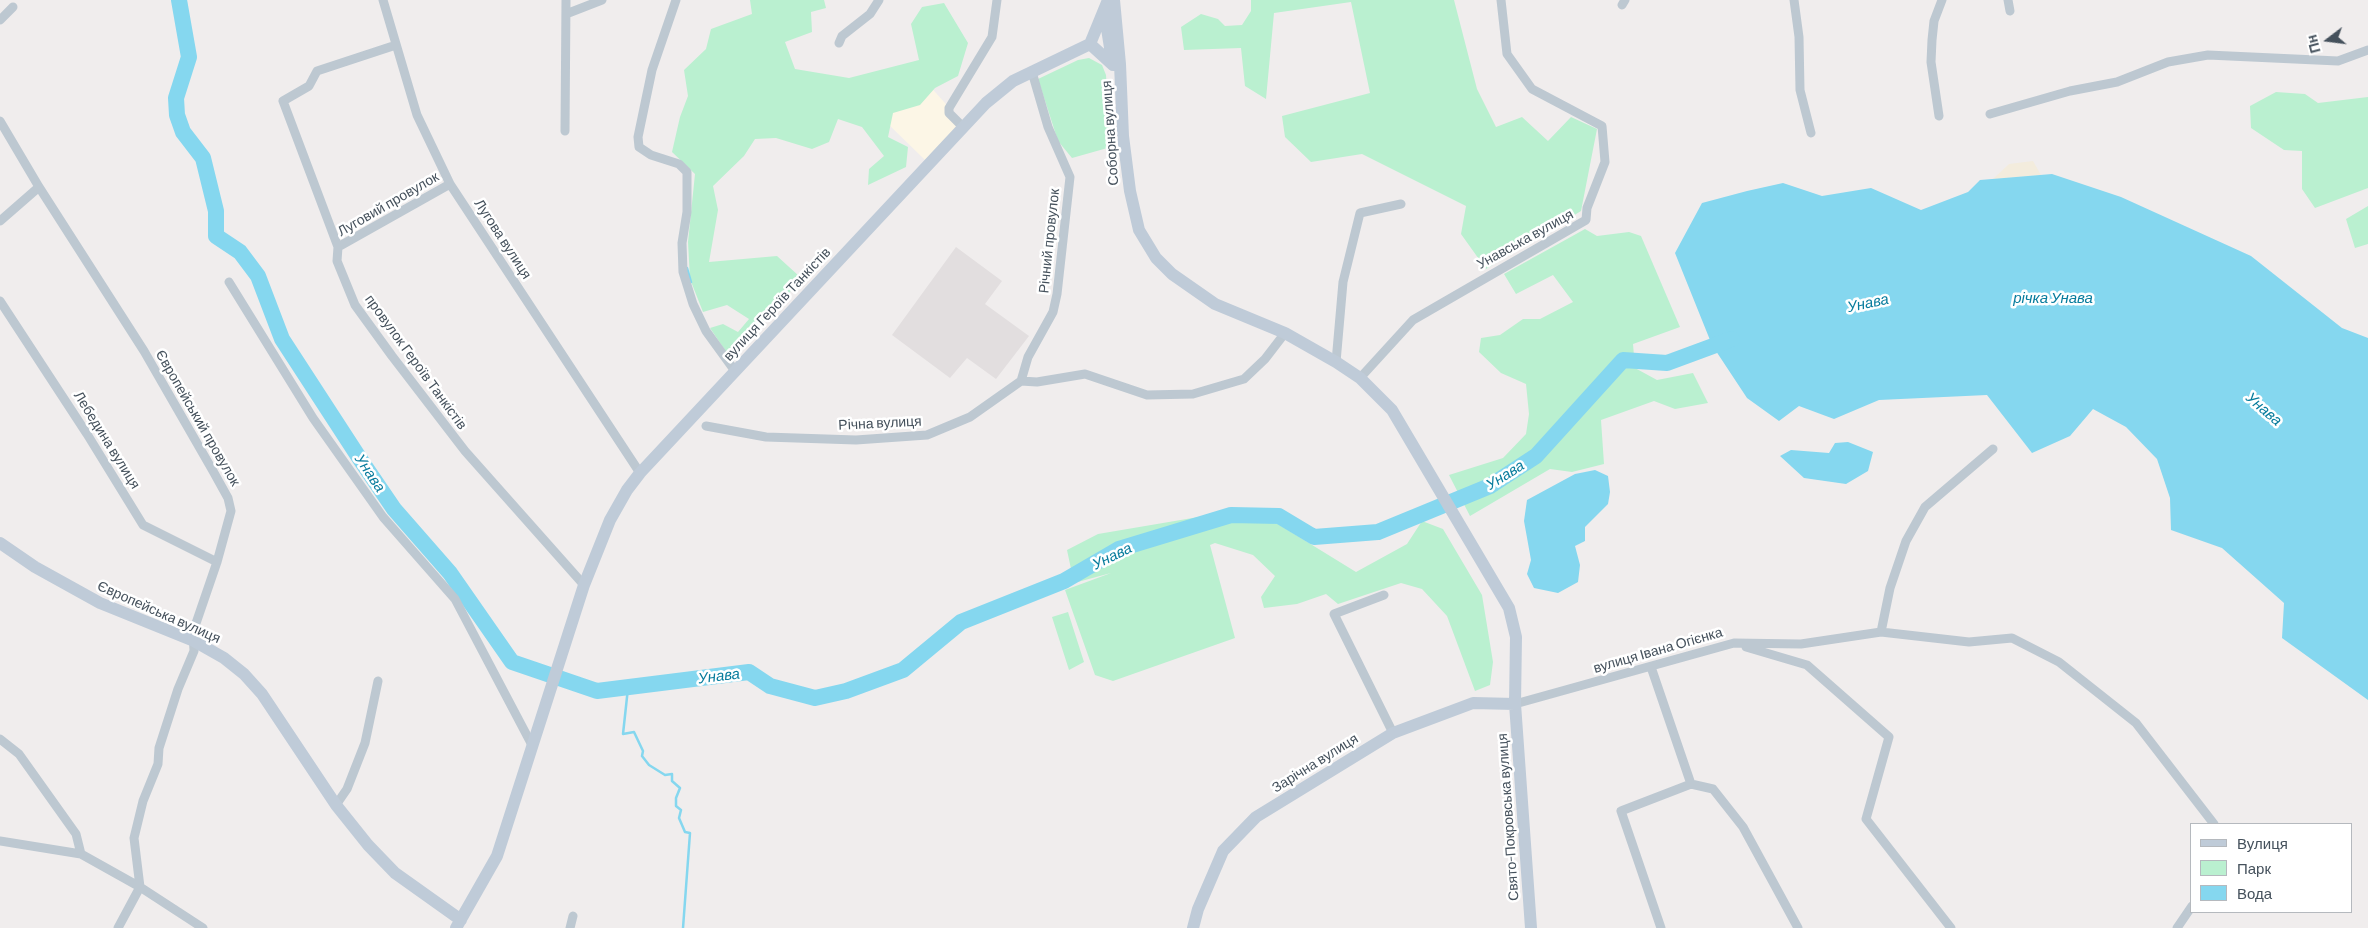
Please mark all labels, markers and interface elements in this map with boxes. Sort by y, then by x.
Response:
north arrow [2303,15,2353,65]
text: Пн [2302,33,2324,55]
street label: Соборна вулиця [1098,80,1122,186]
street label: Луговий провулок [334,168,442,240]
street label: Річний провулок [1035,188,1063,294]
street label: Лугова вулиця [471,196,535,282]
street label: Унавська вулиця [1474,206,1576,272]
street label: вулиця Героїв Танкістів [720,244,834,364]
water label: річка Унава [2013,289,2093,307]
water label: Унава [1846,290,1890,316]
street label: провулок Героїв Танкістів [361,291,471,433]
street label: Європейський провулок [152,347,244,489]
street label: Лебедина вулиця [70,388,144,492]
water label: Унава [2242,388,2286,430]
street label: Річна вулиця [838,412,922,434]
water label: Унава [351,451,389,495]
water label: Унава [1482,456,1528,494]
water label: Унава [1089,539,1135,573]
street label: Європейська вулиця [95,577,223,647]
street label: вулиця Івана Огієнка [1591,624,1725,676]
water label: Унава [697,665,741,687]
street label: Зарічна вулиця [1269,730,1361,796]
street label: Свято-Покровська вулиця [1494,733,1522,901]
legend [2190,823,2353,913]
text: Вулиця [2237,834,2288,852]
text: Парк [2237,859,2271,877]
text: Вода [2237,884,2272,902]

